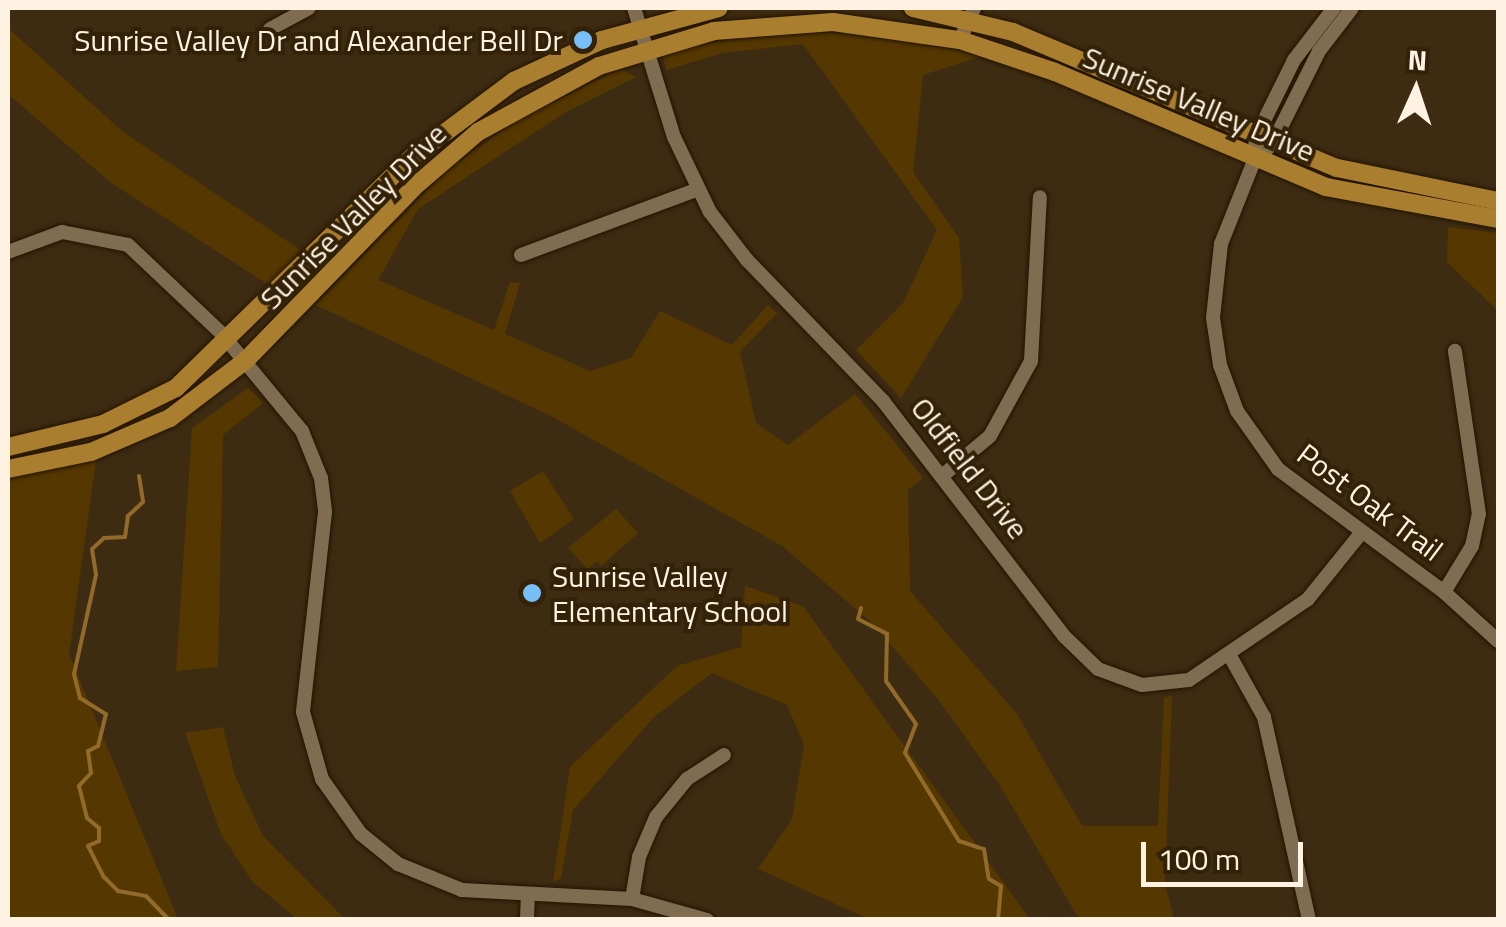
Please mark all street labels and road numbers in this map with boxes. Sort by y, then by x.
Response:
street label: Sunrise Valley Drive [1078,39,1320,169]
street label: Sunrise Valley Drive [253,116,453,316]
street label: Oldfield Drive [904,390,1036,546]
street label: Post Oak Trail [1290,436,1450,568]

